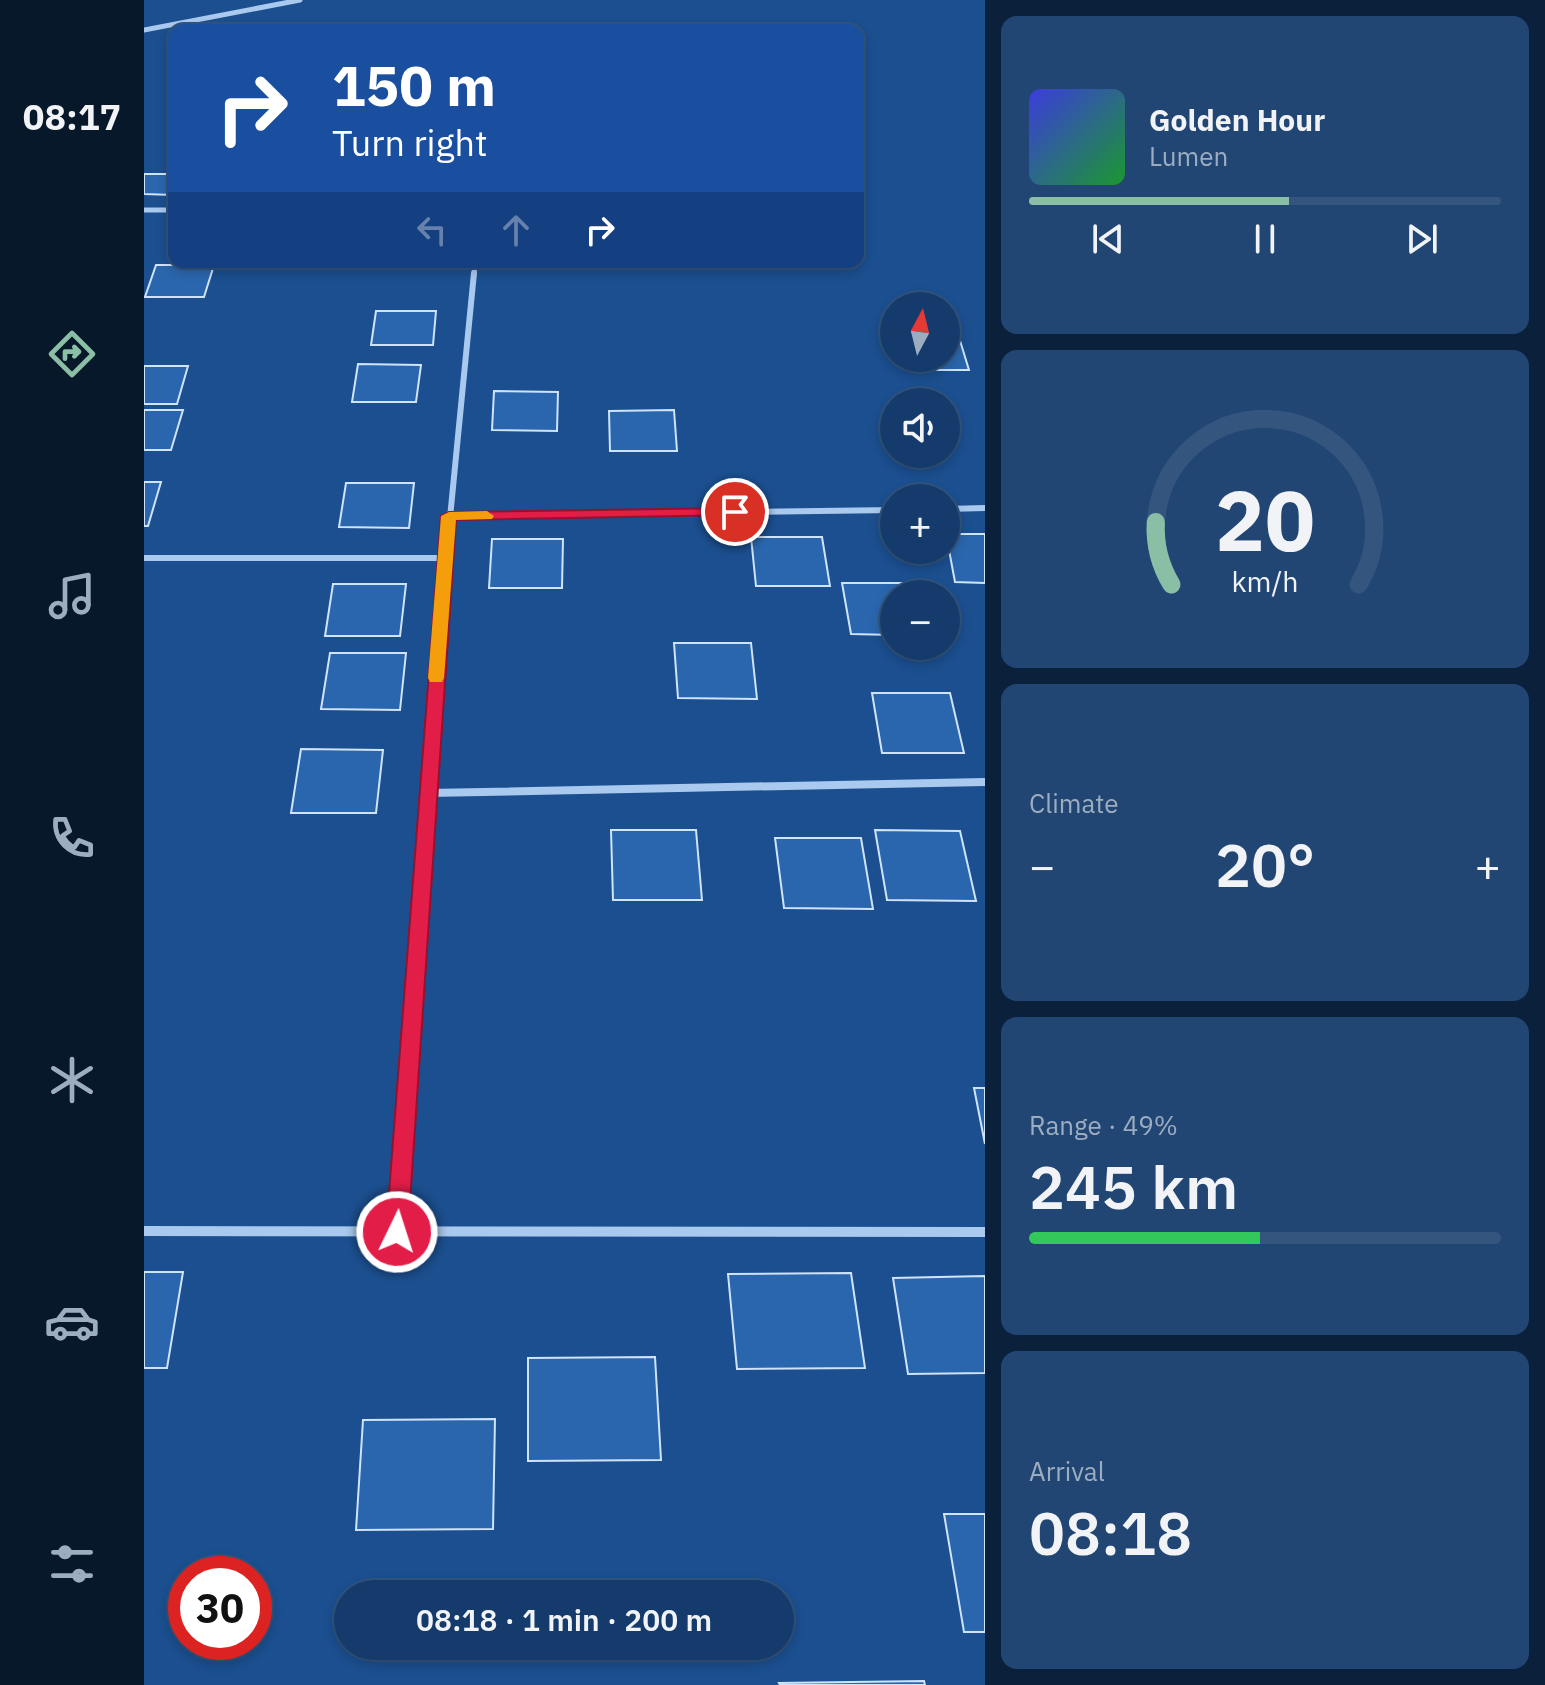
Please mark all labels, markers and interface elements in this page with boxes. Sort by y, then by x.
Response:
text: 150 m [332,49,496,121]
icon: right [200,56,304,160]
text: 08:17 [23,93,121,140]
text: Golden Hour [1149,100,1325,139]
text: Turn right [332,119,488,166]
text: Lumen [1149,139,1228,173]
icon: left [410,208,454,252]
icon: ahead [494,208,538,252]
icon: right [578,208,622,252]
icon: previous [1086,217,1130,261]
icon: pause [1243,217,1287,261]
icon: next [1400,217,1444,261]
north arrow [880,292,960,372]
map controls [880,292,960,660]
icon: directions [44,326,100,382]
button: sound [880,388,960,468]
text: 20 [1215,465,1315,573]
pin [701,478,769,546]
button: + [880,484,960,564]
icon: arrive [713,490,757,534]
text: km/h [1231,563,1299,600]
icon: music [44,568,100,624]
button: − [880,580,960,660]
text: Climate [1029,786,1119,820]
icon: phone [44,810,100,866]
text: 20° [1215,825,1315,904]
text: − [1029,837,1055,894]
text: + [1475,837,1501,894]
icon: climate [44,1052,100,1108]
text: Range · 49% [1029,1108,1178,1142]
text: 245 km [1029,1147,1238,1226]
position arrow [355,1190,439,1274]
icon: car [44,1294,100,1350]
text: Arrival [1029,1454,1105,1488]
text: 08:18 [1029,1493,1192,1572]
icon: filters [44,1536,100,1592]
speed limit sign: 30 [168,1556,272,1660]
text: 08:18 · 1 min · 200 m [416,1600,712,1639]

